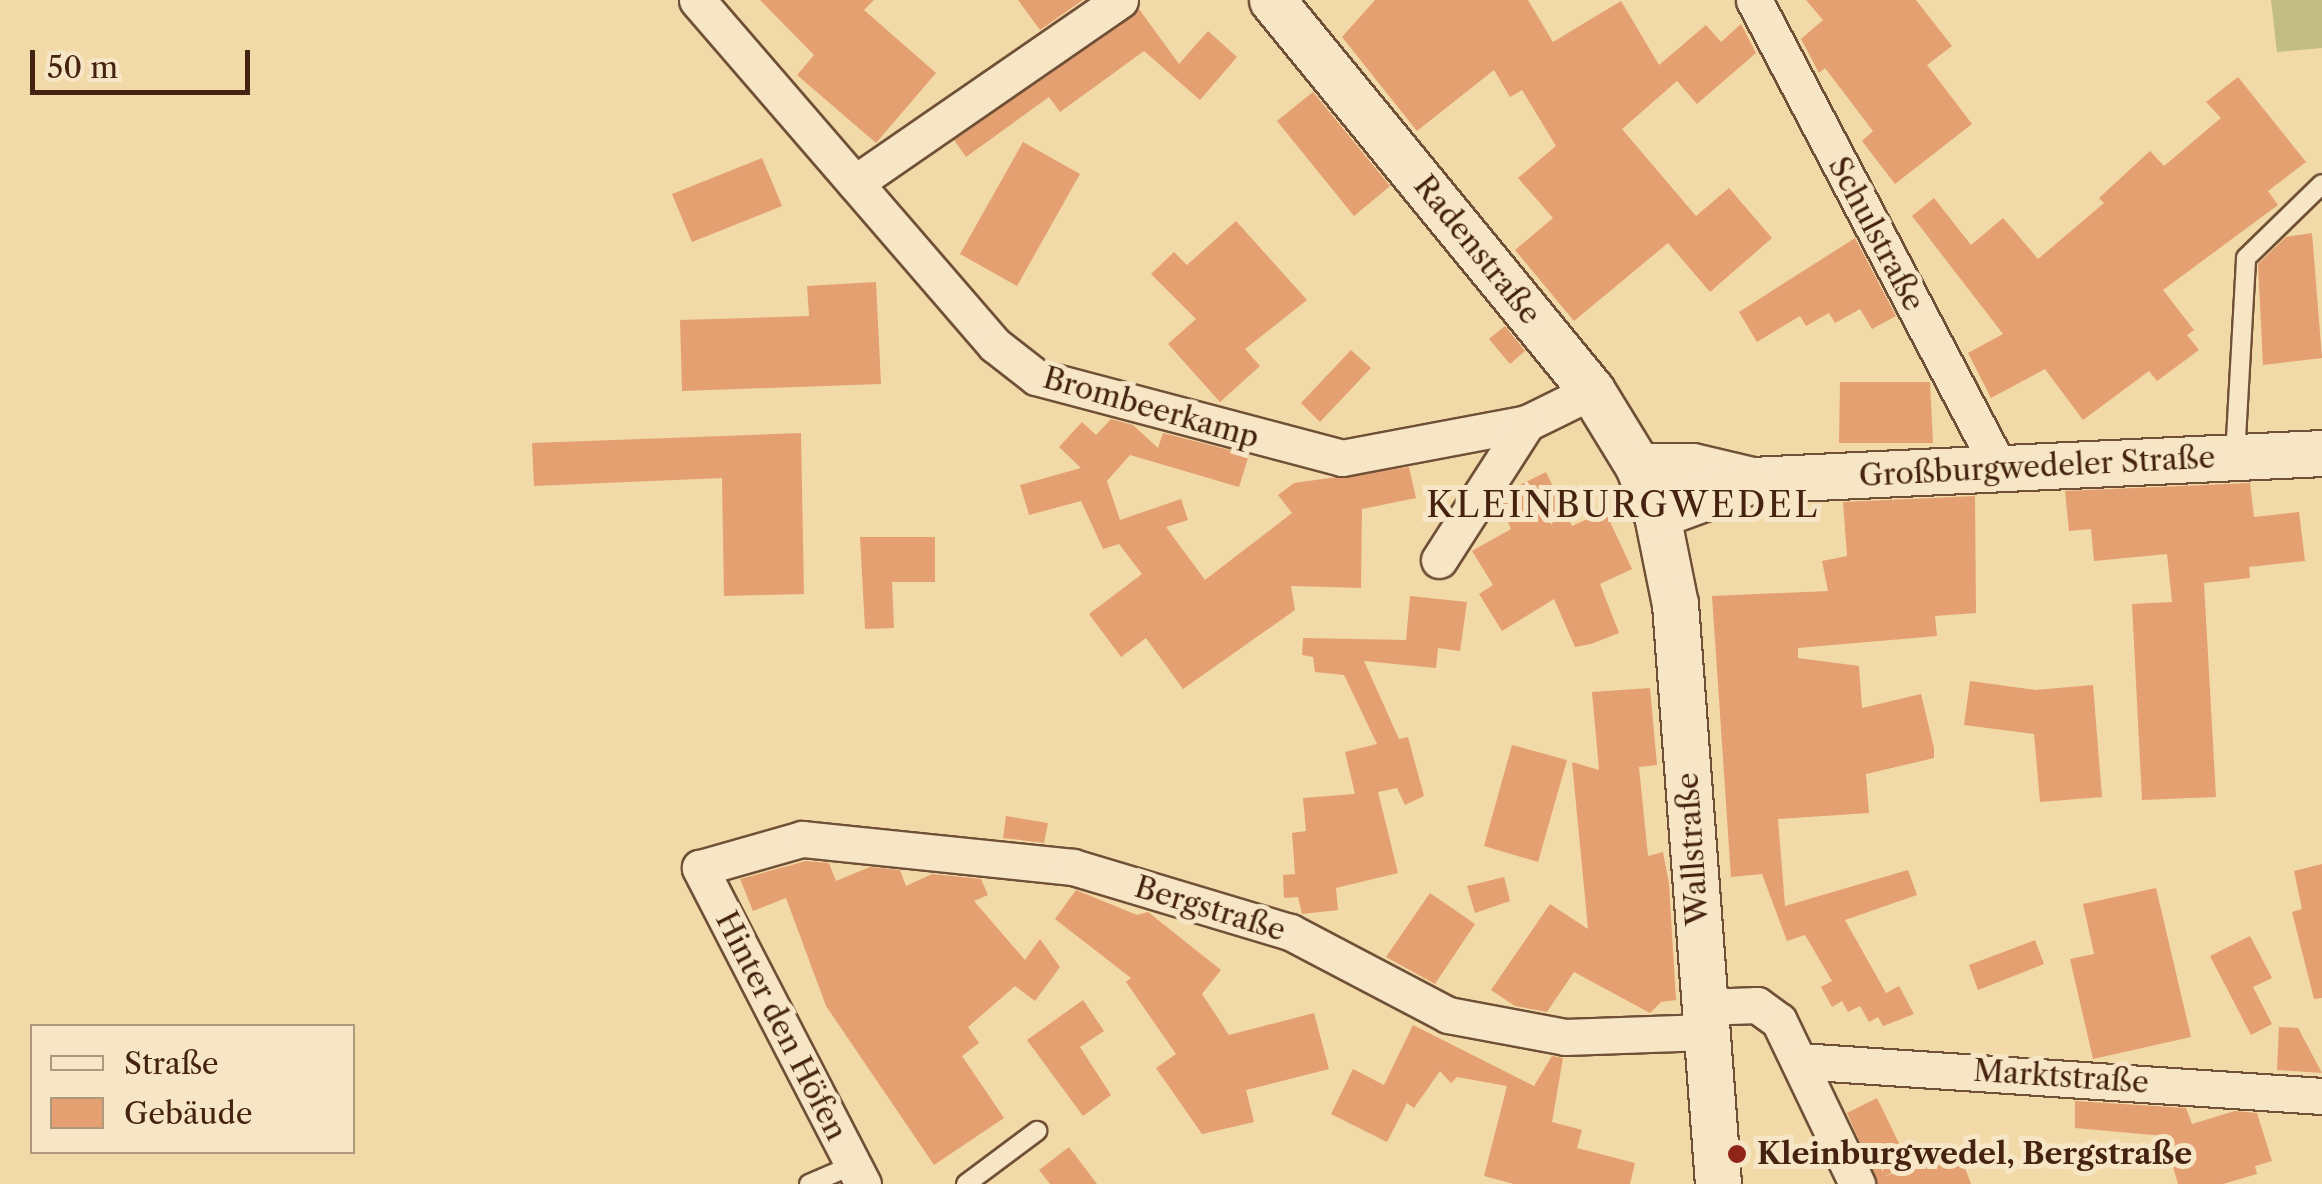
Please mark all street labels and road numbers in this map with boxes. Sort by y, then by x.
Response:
street label: Schulstraße [1820,151,1932,317]
street label: Radenstraße [1406,168,1548,332]
street label: Brombeerkamp [1039,360,1263,456]
street label: Großburgwedeler Straße [1858,440,2216,494]
street label: Wallstraße [1670,771,1716,927]
street label: Bergstraße [1130,869,1290,949]
street label: Hinter den Höfen [708,905,854,1147]
street label: Marktstraße [1972,1053,2150,1101]

